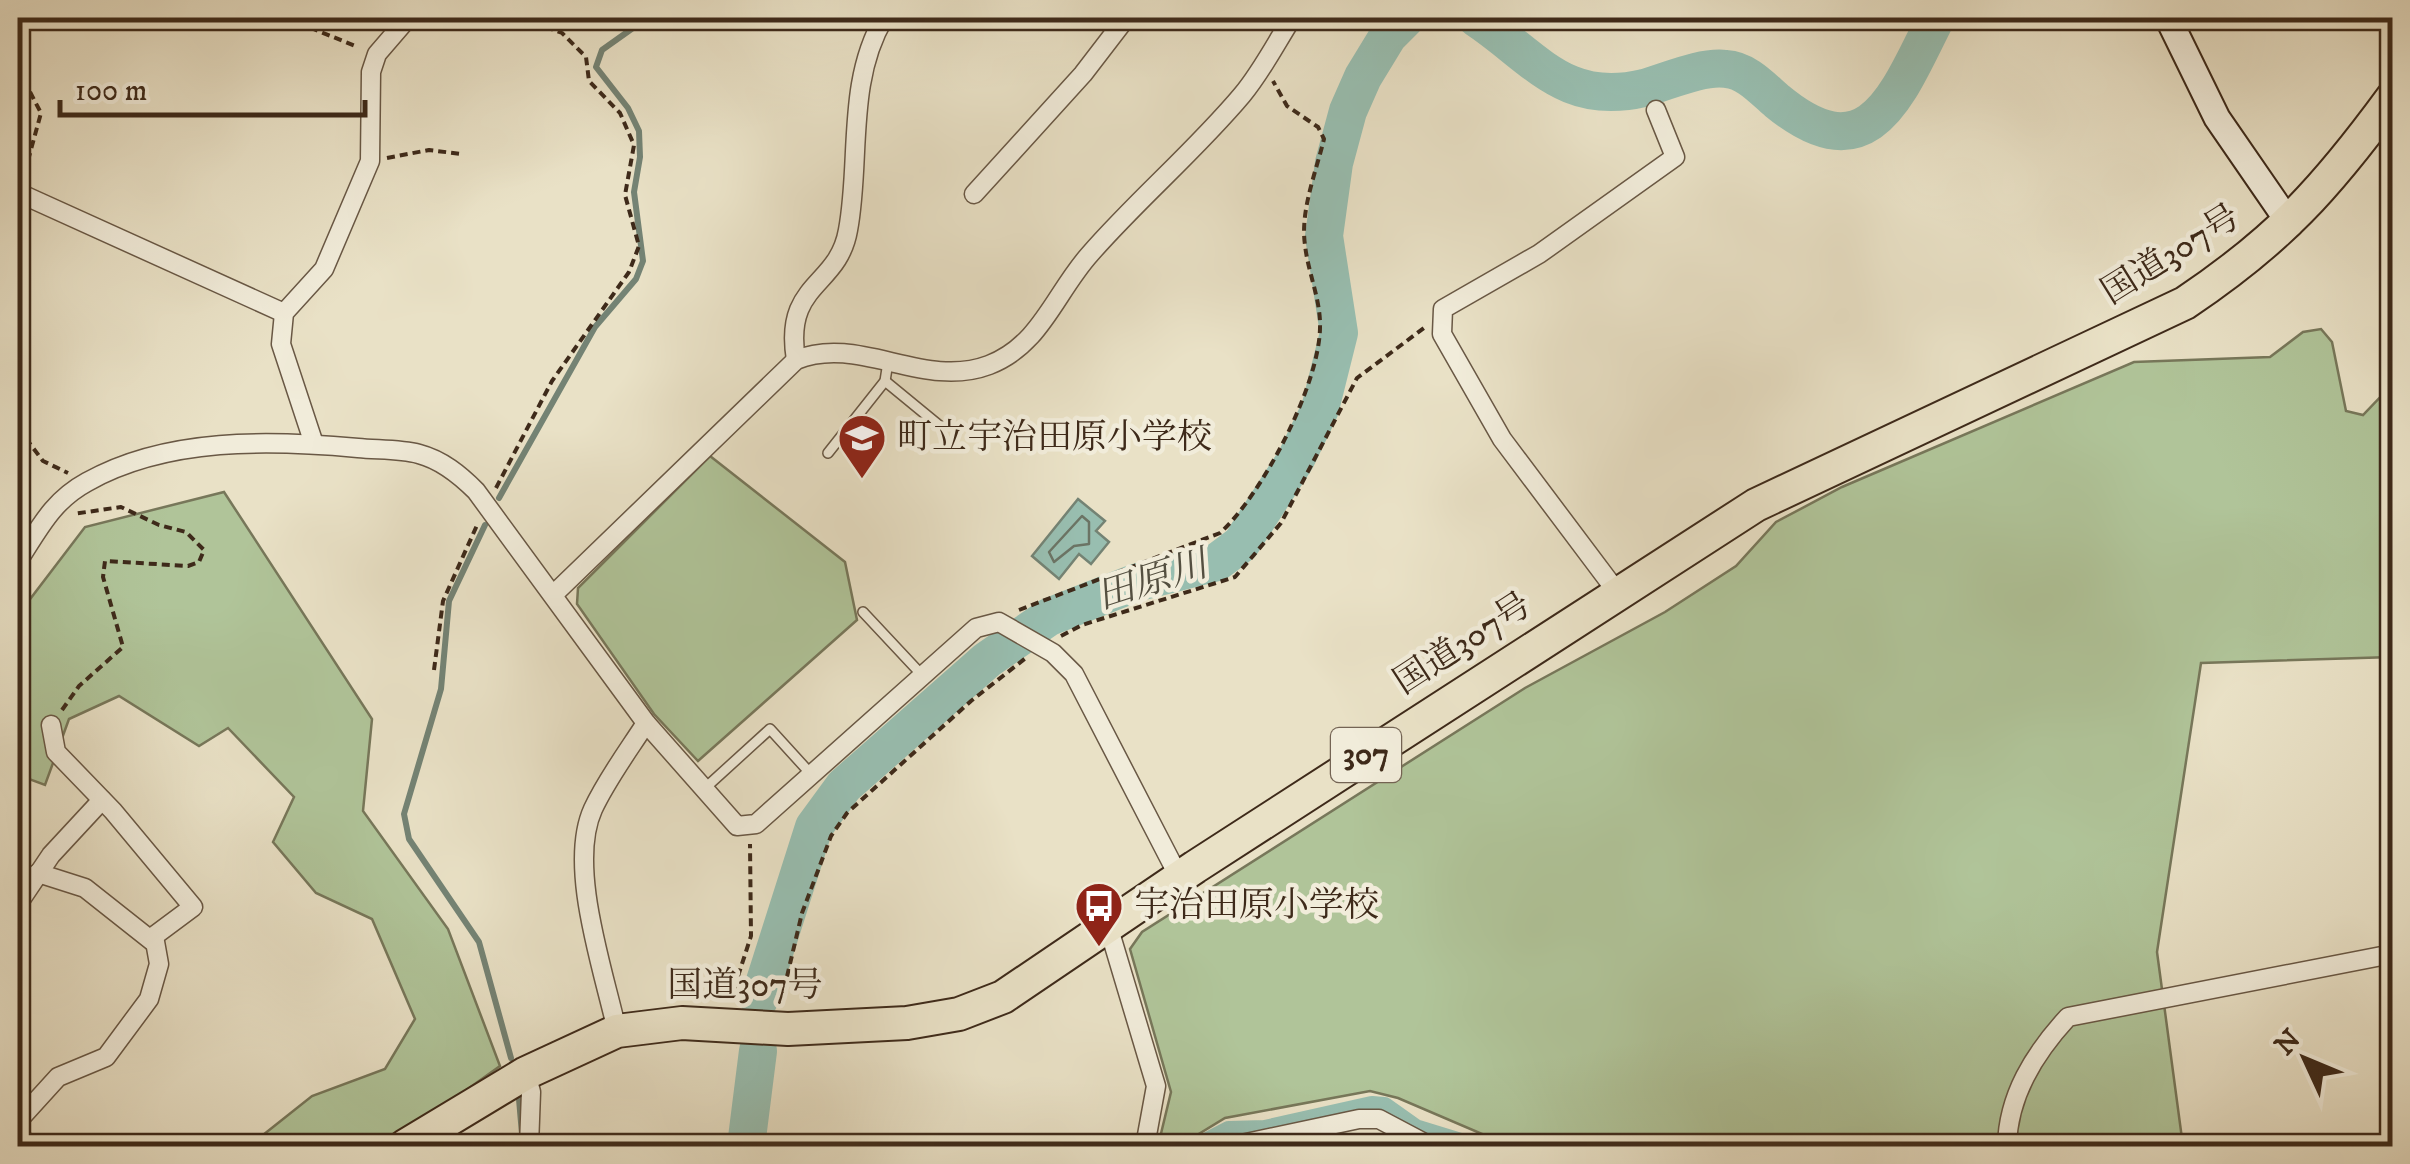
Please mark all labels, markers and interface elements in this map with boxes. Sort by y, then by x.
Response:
scale bar [60,55,365,117]
text: 100 m [75,73,147,110]
street label: 国道307号 [2093,195,2249,315]
school or university icon: 町立宇治田原小学校 [836,412,888,480]
place label: 町立宇治田原小学校 [897,416,1212,460]
water label: 田原川 [1090,539,1217,621]
street label: 国道307号 [1386,583,1540,705]
road number: 307 [1331,728,1401,782]
bus stop icon: 宇治田原小学校 [1073,880,1125,948]
place label: 宇治田原小学校 [1134,884,1379,928]
street label: 国道307号 [667,964,823,1008]
north arrow [2255,1009,2355,1109]
text: N [2268,1022,2309,1063]

